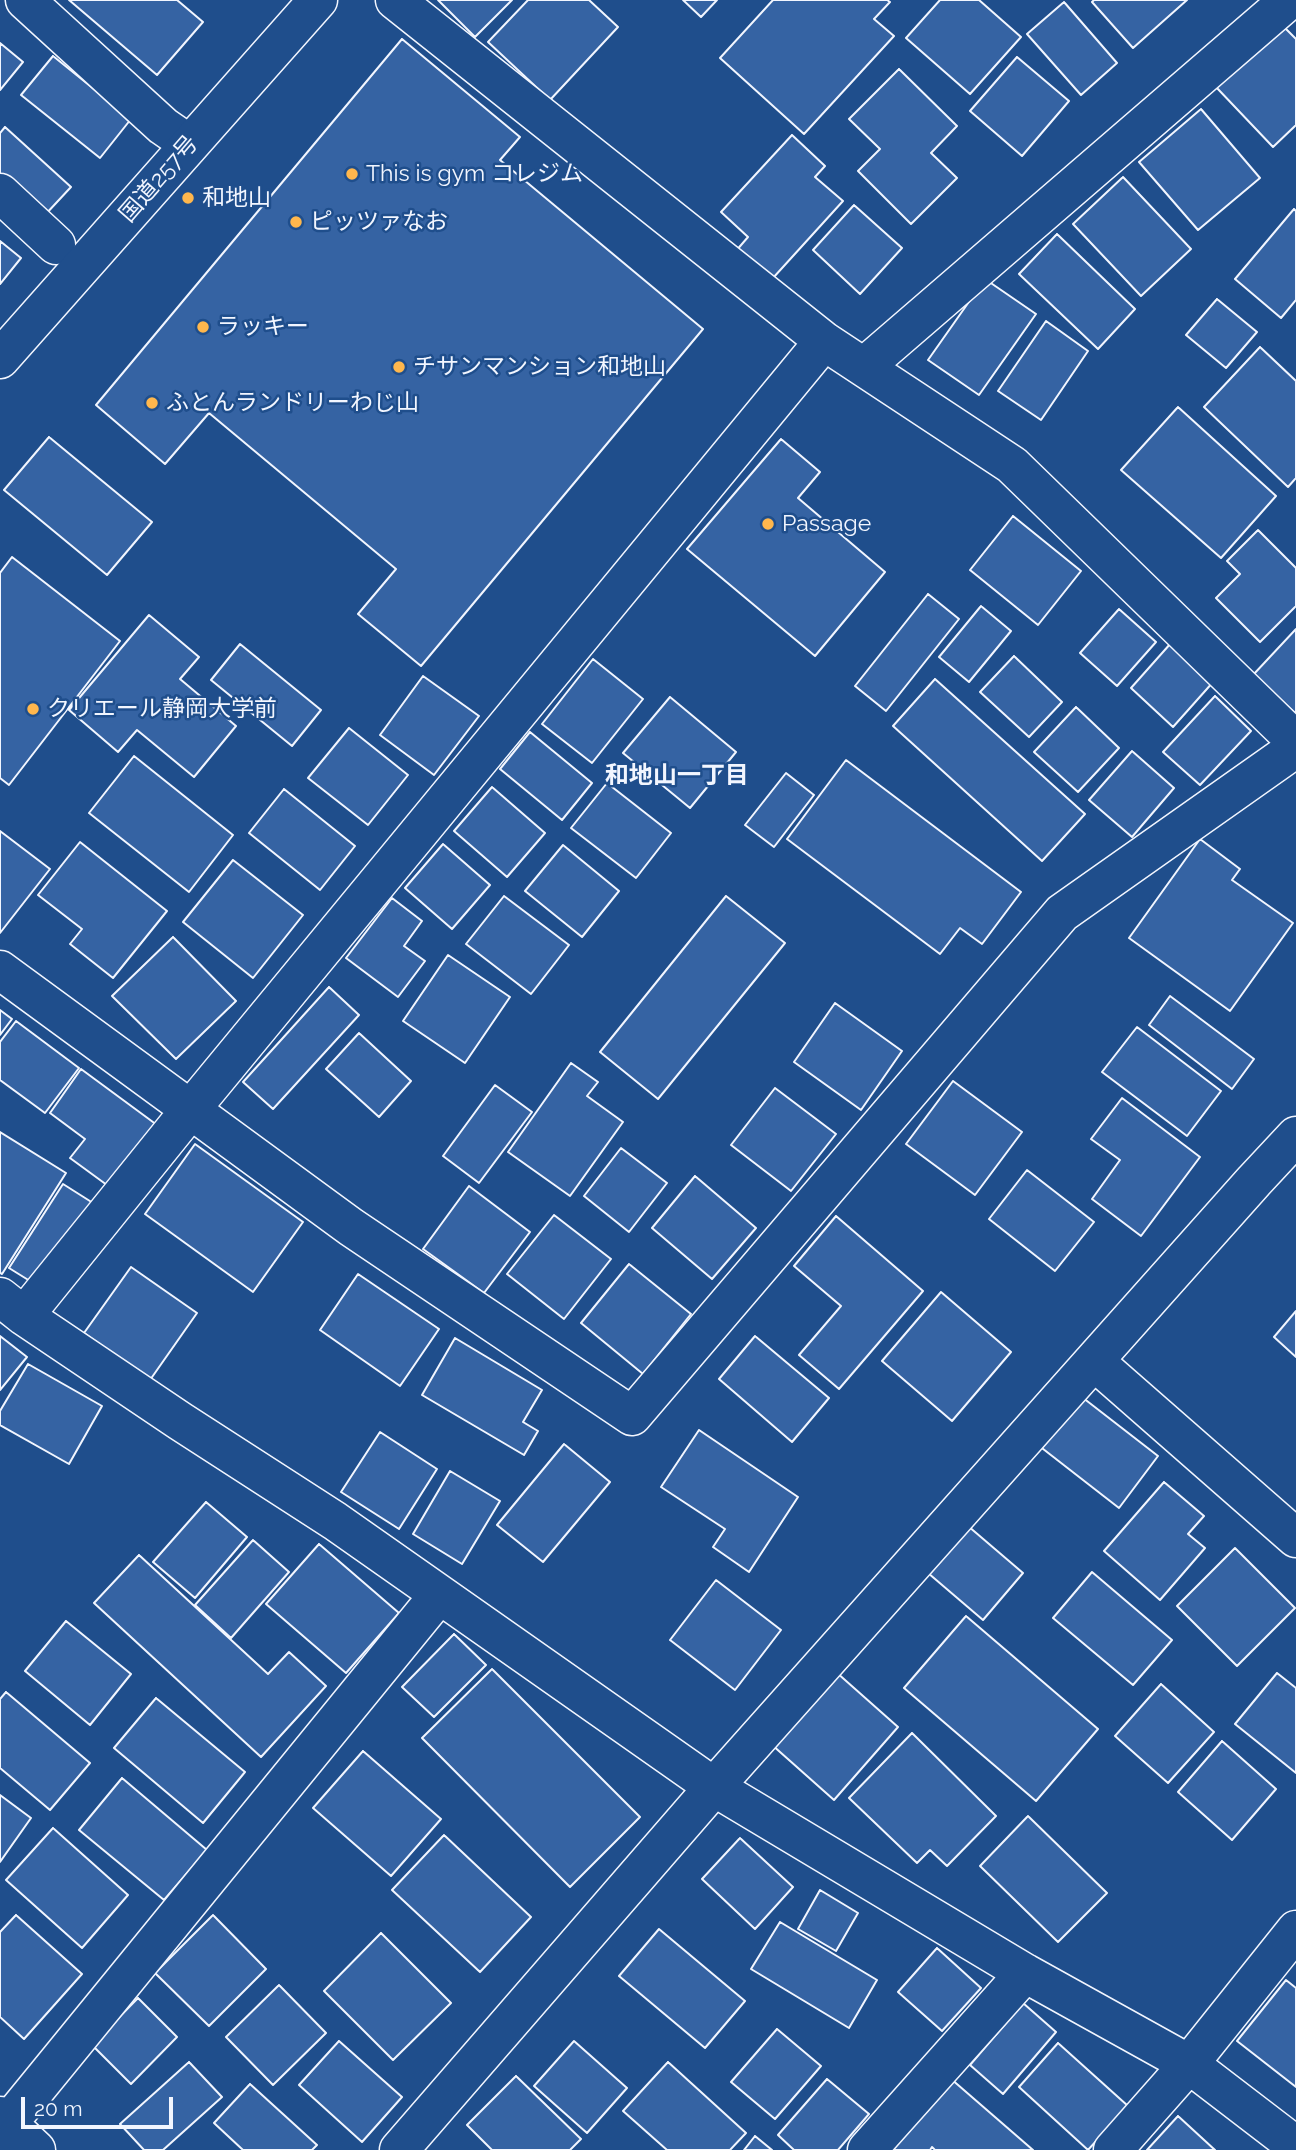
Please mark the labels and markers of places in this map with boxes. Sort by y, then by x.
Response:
place label: This is gym コレジム [366,160,583,188]
marker: This is gym コレジム [344,166,360,182]
place label: 和地山 [202,184,271,212]
marker: 和地山 [180,190,196,206]
place label: ピッツァなお [310,208,448,236]
marker: ピッツァなお [288,214,304,230]
place label: ラッキー [217,313,309,341]
marker: ラッキー [195,319,211,335]
place label: チサンマンション和地山 [413,353,666,381]
marker: チサンマンション和地山 [391,359,407,375]
place label: ふとんランドリーわじ山 [166,389,419,417]
marker: ふとんランドリーわじ山 [144,395,160,411]
place label: Passage [782,510,871,538]
marker: Passage [760,516,776,532]
place label: クリエール静岡大学前 [47,695,277,723]
marker: クリエール静岡大学前 [25,701,41,717]

